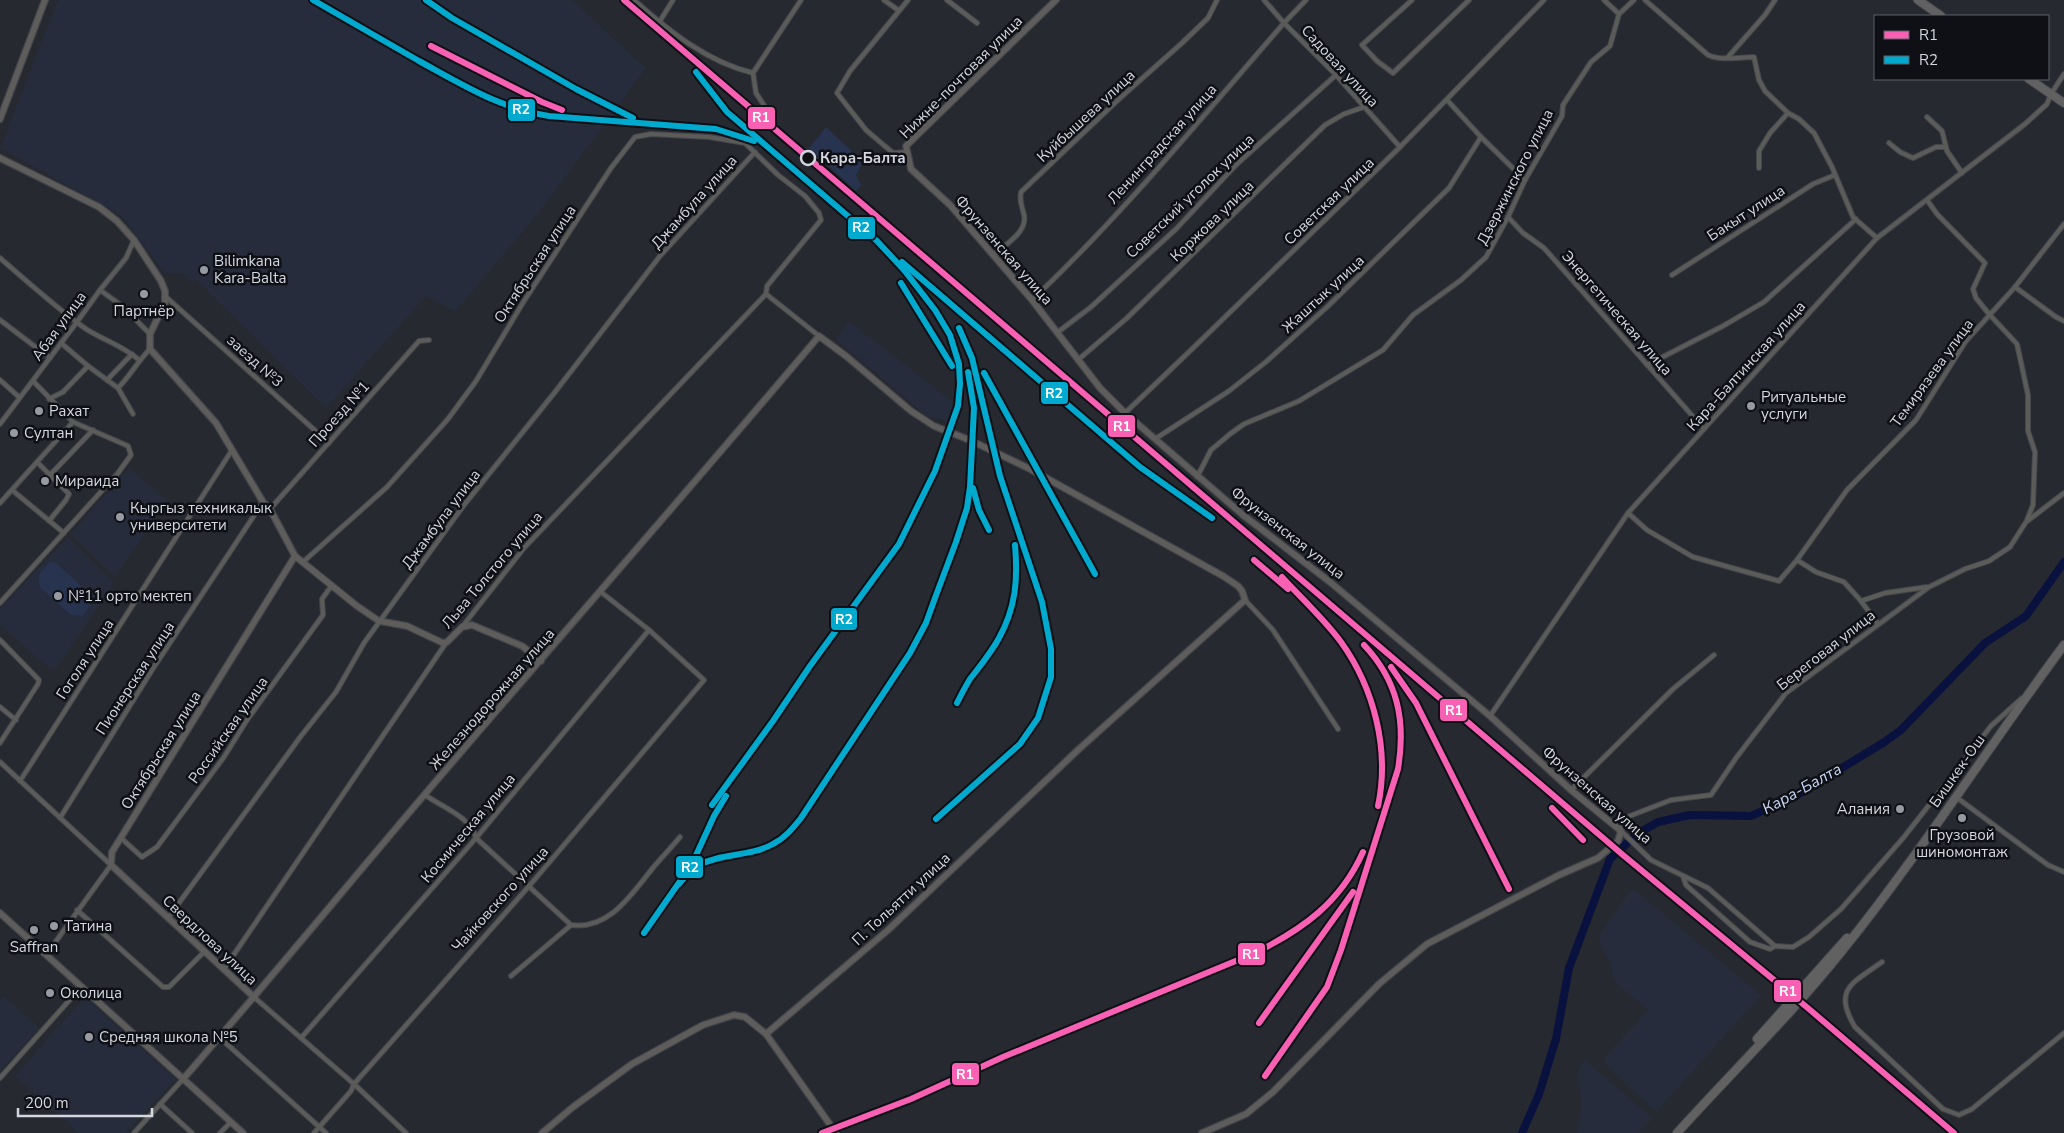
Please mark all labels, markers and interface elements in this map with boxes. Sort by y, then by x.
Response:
street label: Нижне-почтовая улица [895,11,1027,143]
legend [1874,15,2049,80]
street label: Садовая улица [1297,21,1383,111]
text: R1 [1919,25,1938,45]
text: R2 [1919,50,1938,70]
street label: Куйбышева улица [1033,65,1139,167]
street label: Ленинградская улица [1103,80,1221,208]
line badge: R2 [507,98,536,122]
text: R2 [512,100,530,119]
line badge: R1 [747,106,776,130]
street label: Дзержинского улица [1472,106,1558,248]
text: R1 [752,108,770,127]
street label: Советский уголок улица [1121,129,1259,263]
place label: Кара-Балта [820,148,906,168]
marker: Кара-Балта [800,150,816,166]
street label: Джамбула улица [647,151,741,253]
street label: Советская улица [1280,153,1378,249]
street label: Коржова улица [1166,176,1258,266]
street label: Бакыт улица [1703,180,1789,246]
street label: Фрунзенская улица [951,191,1057,309]
street label: Октябрьская улица [489,201,581,327]
line badge: R2 [847,216,876,240]
text: R2 [852,218,870,237]
street label: Энергетическая улица [1557,246,1677,380]
place label: Bilimkana Kara-Balta [214,251,287,288]
street label: Жаштык улица [1277,251,1369,337]
marker: Bilimkana Kara-Balta [198,264,210,276]
street label: Абая улица [27,287,91,365]
marker: Партнёр [138,288,150,300]
street label: Кара-Балтинская улица [1682,297,1810,435]
place label: Партнёр [114,301,175,321]
street label: Темирязева улица [1886,315,1978,431]
street label: заезд №3 [223,330,287,392]
street label: Проезд №1 [304,377,374,451]
line badge: R2 [1040,381,1069,405]
text: R2 [1045,384,1063,403]
place label: Ритуальные услуги [1761,387,1846,424]
marker: Ритуальные услуги [1745,400,1757,412]
place label: Рахат [49,401,89,421]
marker: Рахат [33,405,45,417]
line badge: R1 [1107,414,1136,438]
text: R1 [1113,417,1131,436]
place label: Султан [24,423,73,443]
marker: Султан [8,427,20,439]
street label: Джамбула улица [397,465,485,573]
place label: Мираида [55,471,119,491]
marker: Мираида [39,475,51,487]
street label: Фрунзенская улица [1227,482,1349,584]
place label: Кыргыз техникалык университети [130,498,272,535]
street label: Льва Толстого улица [437,507,547,633]
marker: Кыргыз техникалык университети [114,511,126,523]
place label: №11 орто мектеп [68,586,192,606]
marker: №11 орто мектеп [52,590,64,602]
street label: Береговая улица [1773,605,1879,695]
line badge: R2 [830,607,858,631]
text: R2 [835,610,853,629]
street label: Гоголя улица [52,615,118,703]
street label: Пионерская улица [91,618,179,738]
street label: Железнодорожная улица [425,624,559,774]
street label: Российская улица [184,673,272,787]
street label: Октябрьская улица [116,687,206,813]
line badge: R1 [1439,698,1468,722]
text: R1 [1445,701,1463,720]
street label: Бишкек-Ош [1925,731,1989,811]
street label: Фрунзенская улица [1538,742,1656,848]
water label: Кара-Балта [1758,758,1846,820]
street label: Космическая улица [416,769,520,887]
place label: Алания [1837,799,1890,819]
marker: Алания [1894,803,1906,815]
marker: Грузовой шиномонтаж [1956,812,1968,824]
place label: Грузовой шиномонтаж [1916,825,2008,862]
street label: Чайковского улица [447,842,553,956]
street label: П. Тольятти улица [847,848,955,950]
line badge: R2 [675,855,704,879]
text: R2 [681,858,699,877]
street label: Свердлова улица [158,891,262,989]
place label: Татина [64,916,112,936]
marker: Татина [48,920,60,932]
marker: Saffran [28,924,40,936]
place label: Saffran [10,937,58,957]
line badge: R1 [1237,942,1266,966]
text: R1 [1242,945,1260,964]
line badge: R1 [1773,979,1802,1003]
text: R1 [1779,982,1797,1001]
place label: Околица [60,983,122,1003]
marker: Околица [44,987,56,999]
place label: Средняя школа №5 [99,1027,238,1047]
marker: Средняя школа №5 [83,1031,95,1043]
line badge: R1 [951,1062,980,1086]
text: R1 [956,1065,974,1084]
scale bar [18,1086,151,1118]
text: 200 m [25,1093,69,1113]

